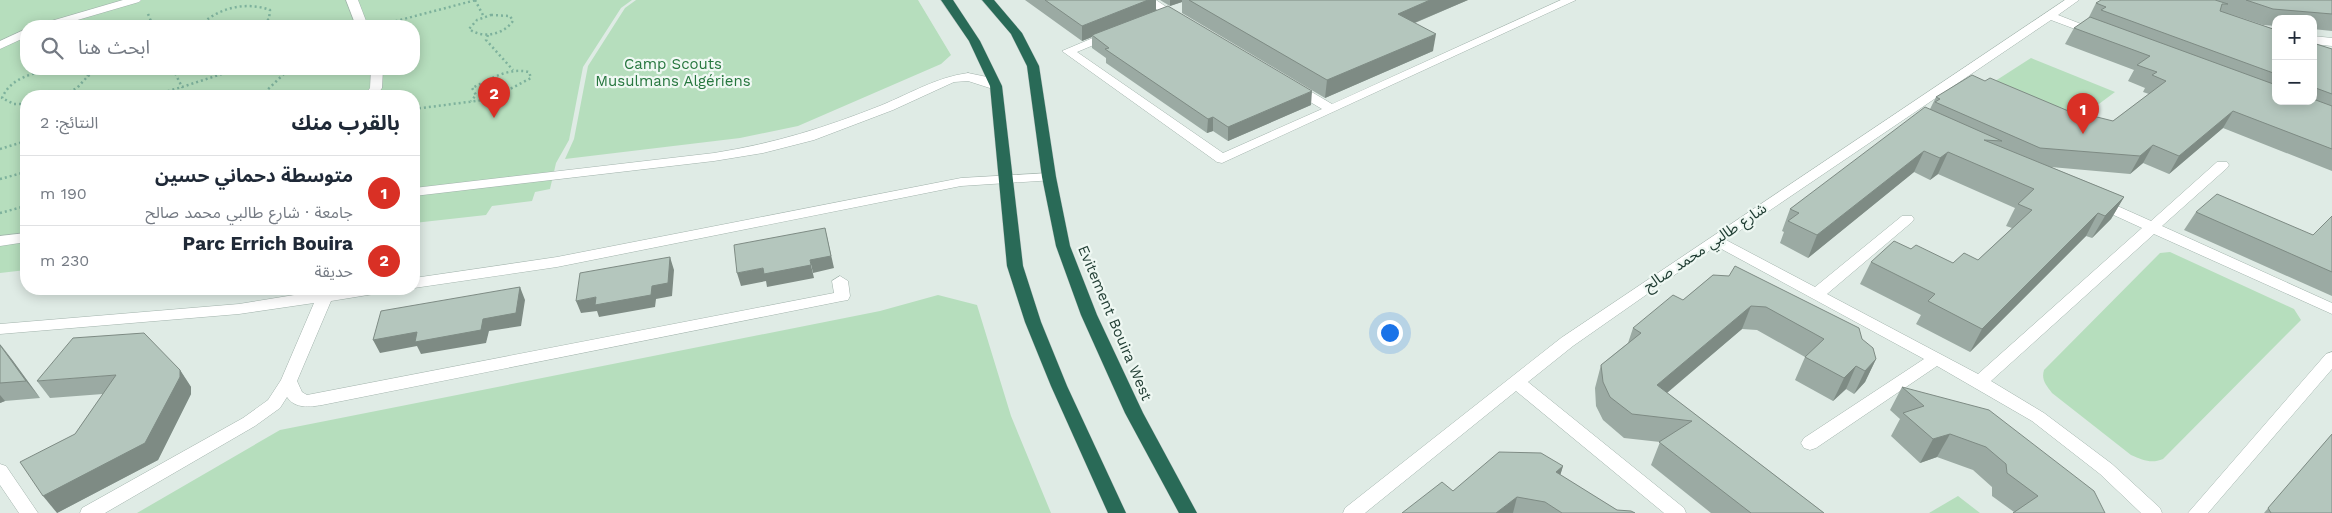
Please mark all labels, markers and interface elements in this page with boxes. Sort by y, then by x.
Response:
map controls [2272,15,2317,105]
button: + [2272,15,2317,60]
search box [20,20,420,75]
icon: search [38,34,66,62]
text: ابحث هنا [78,36,150,59]
park label: Camp Scouts Musulmans Algériens [595,55,751,90]
button: − [2272,60,2317,105]
pin: 2 [478,77,510,118]
pin: 1 [2067,93,2099,134]
text: بالقرب منك [292,110,400,135]
text: النتائج: 2 [40,113,98,132]
text: متوسطة دحماني حسين [155,164,353,187]
text: 190 m [40,184,87,203]
text: 1 [381,184,387,203]
street label: شارع طالبي محمد صالح [1640,199,1772,297]
text: جامعة · شارع طالبي محمد صالح [145,203,353,222]
text: Parc Errich Bouira [182,232,353,255]
street label: Evitement Bouira West [1074,243,1156,404]
text: 230 m [40,251,89,270]
text: 2 [379,251,389,270]
text: حديقة [315,262,353,281]
your location [1377,320,1403,346]

